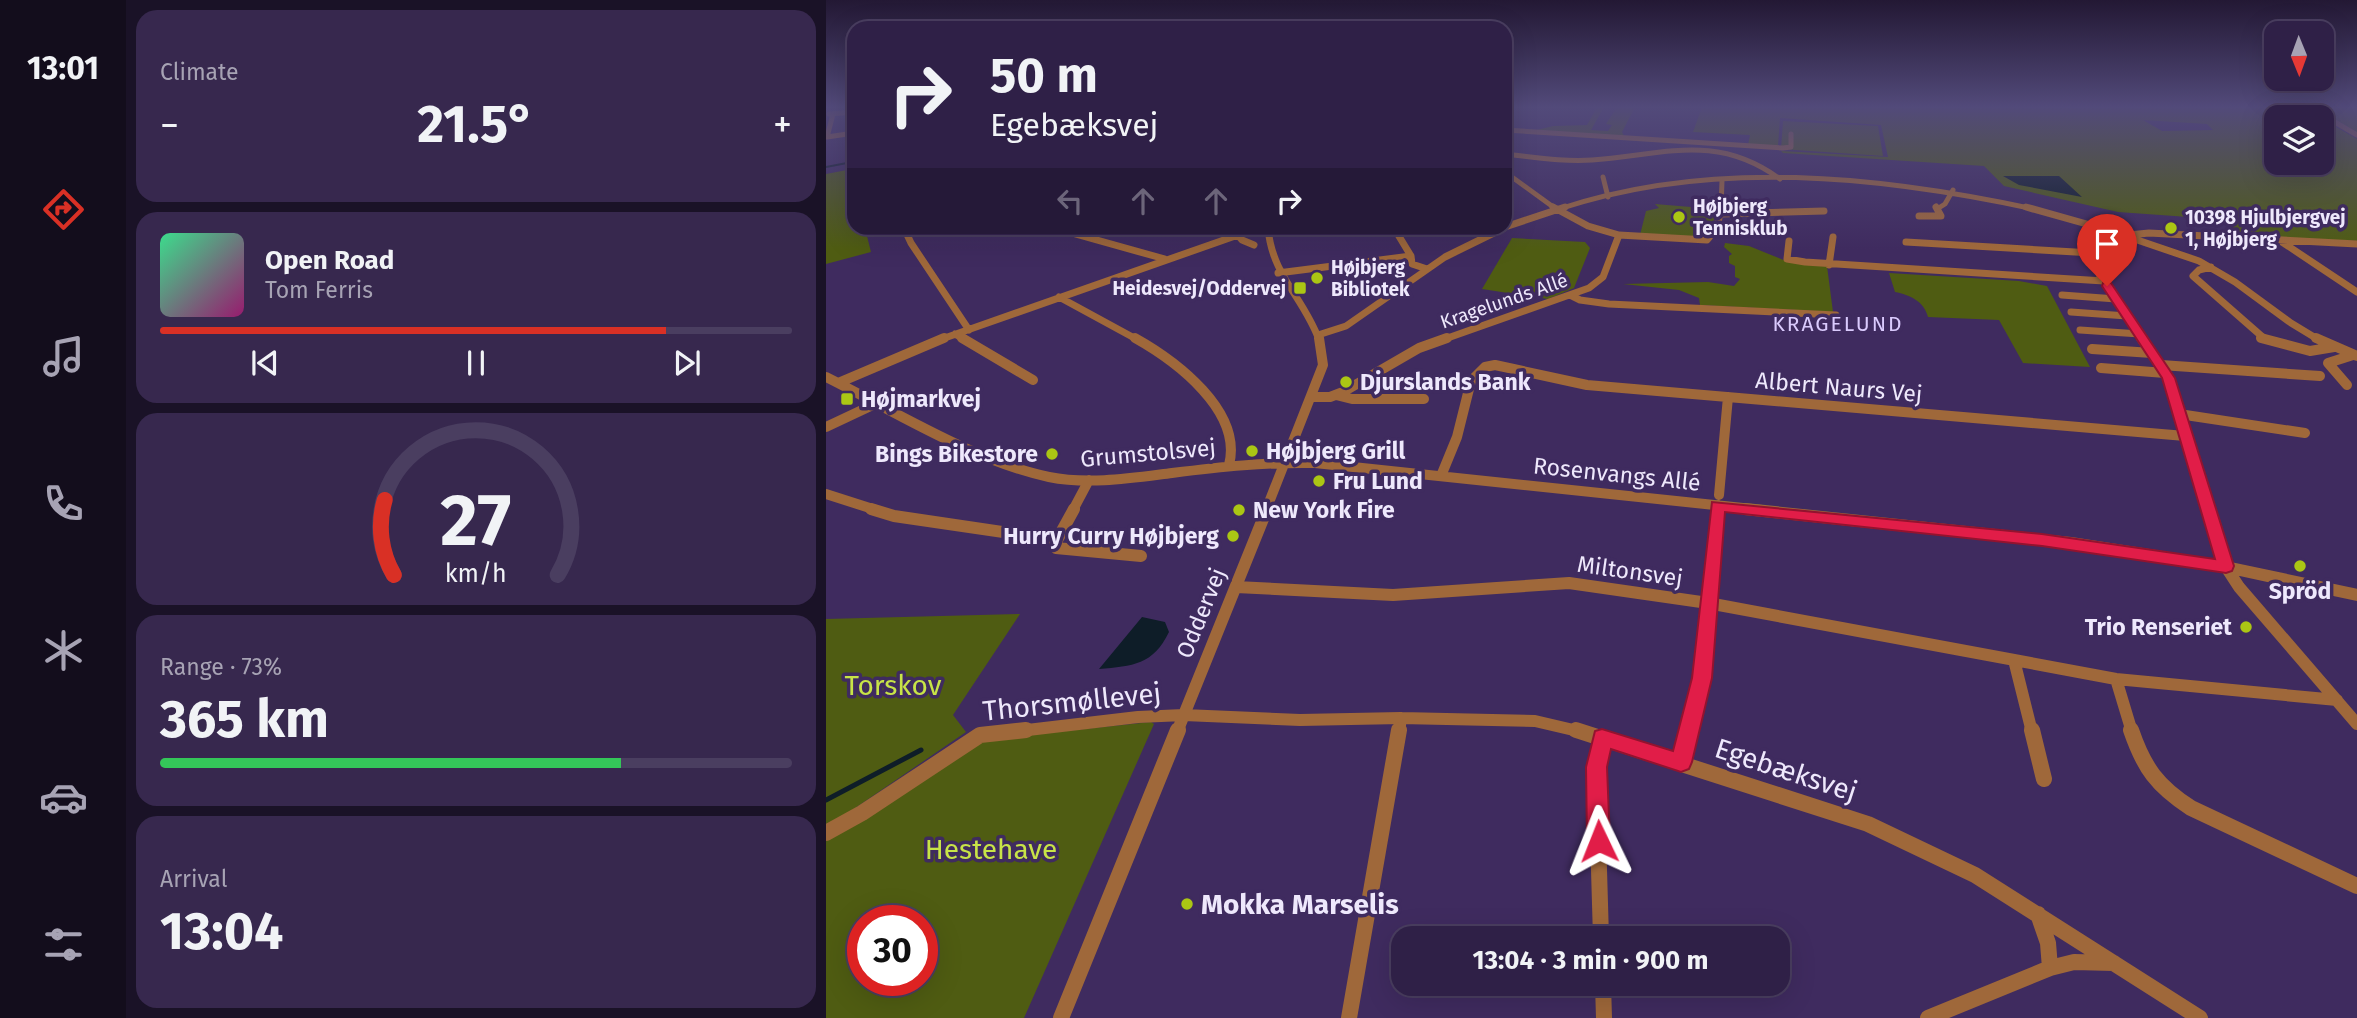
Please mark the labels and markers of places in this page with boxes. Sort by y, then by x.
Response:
place label: Højbjerg Tennisklub [1693,195,1788,240]
place label: 10398 Hjulbjergvej 1, Højbjerg [2185,206,2346,251]
marker: Højbjerg Tennisklub [1671,209,1687,225]
pin [2077,214,2137,286]
marker: 10398 Hjulbjergvej 1, Højbjerg [2163,220,2179,236]
place label: Højbjerg Bibliotek [1331,256,1410,301]
marker: Højbjerg Bibliotek [1309,270,1325,286]
place label: Heidesvej/Oddervej [1112,277,1286,300]
marker: Heidesvej/Oddervej [1292,280,1308,296]
place label: Djurslands Bank [1360,368,1531,396]
marker: Djurslands Bank [1338,374,1354,390]
place label: Højmarkvej [861,385,981,413]
marker: Højmarkvej [839,391,855,407]
place label: Højbjerg Grill [1266,437,1406,465]
place label: Bings Bikestore [875,440,1038,468]
marker: Højbjerg Grill [1244,443,1260,459]
marker: Bings Bikestore [1044,446,1060,462]
place label: Fru Lund [1333,467,1423,495]
marker: Fru Lund [1311,473,1327,489]
place label: New York Fire [1253,496,1395,524]
marker: New York Fire [1231,502,1247,518]
place label: Hurry Curry Højbjerg [1003,522,1219,550]
marker: Hurry Curry Højbjerg [1225,528,1241,544]
marker: Spröd [2292,558,2308,574]
place label: Spröd [2269,577,2331,605]
place label: Trio Renseriet [2085,613,2233,641]
marker: Trio Renseriet [2238,619,2254,635]
place label: Mokka Marselis [1201,888,1399,921]
marker: Mokka Marselis [1179,896,1195,912]

